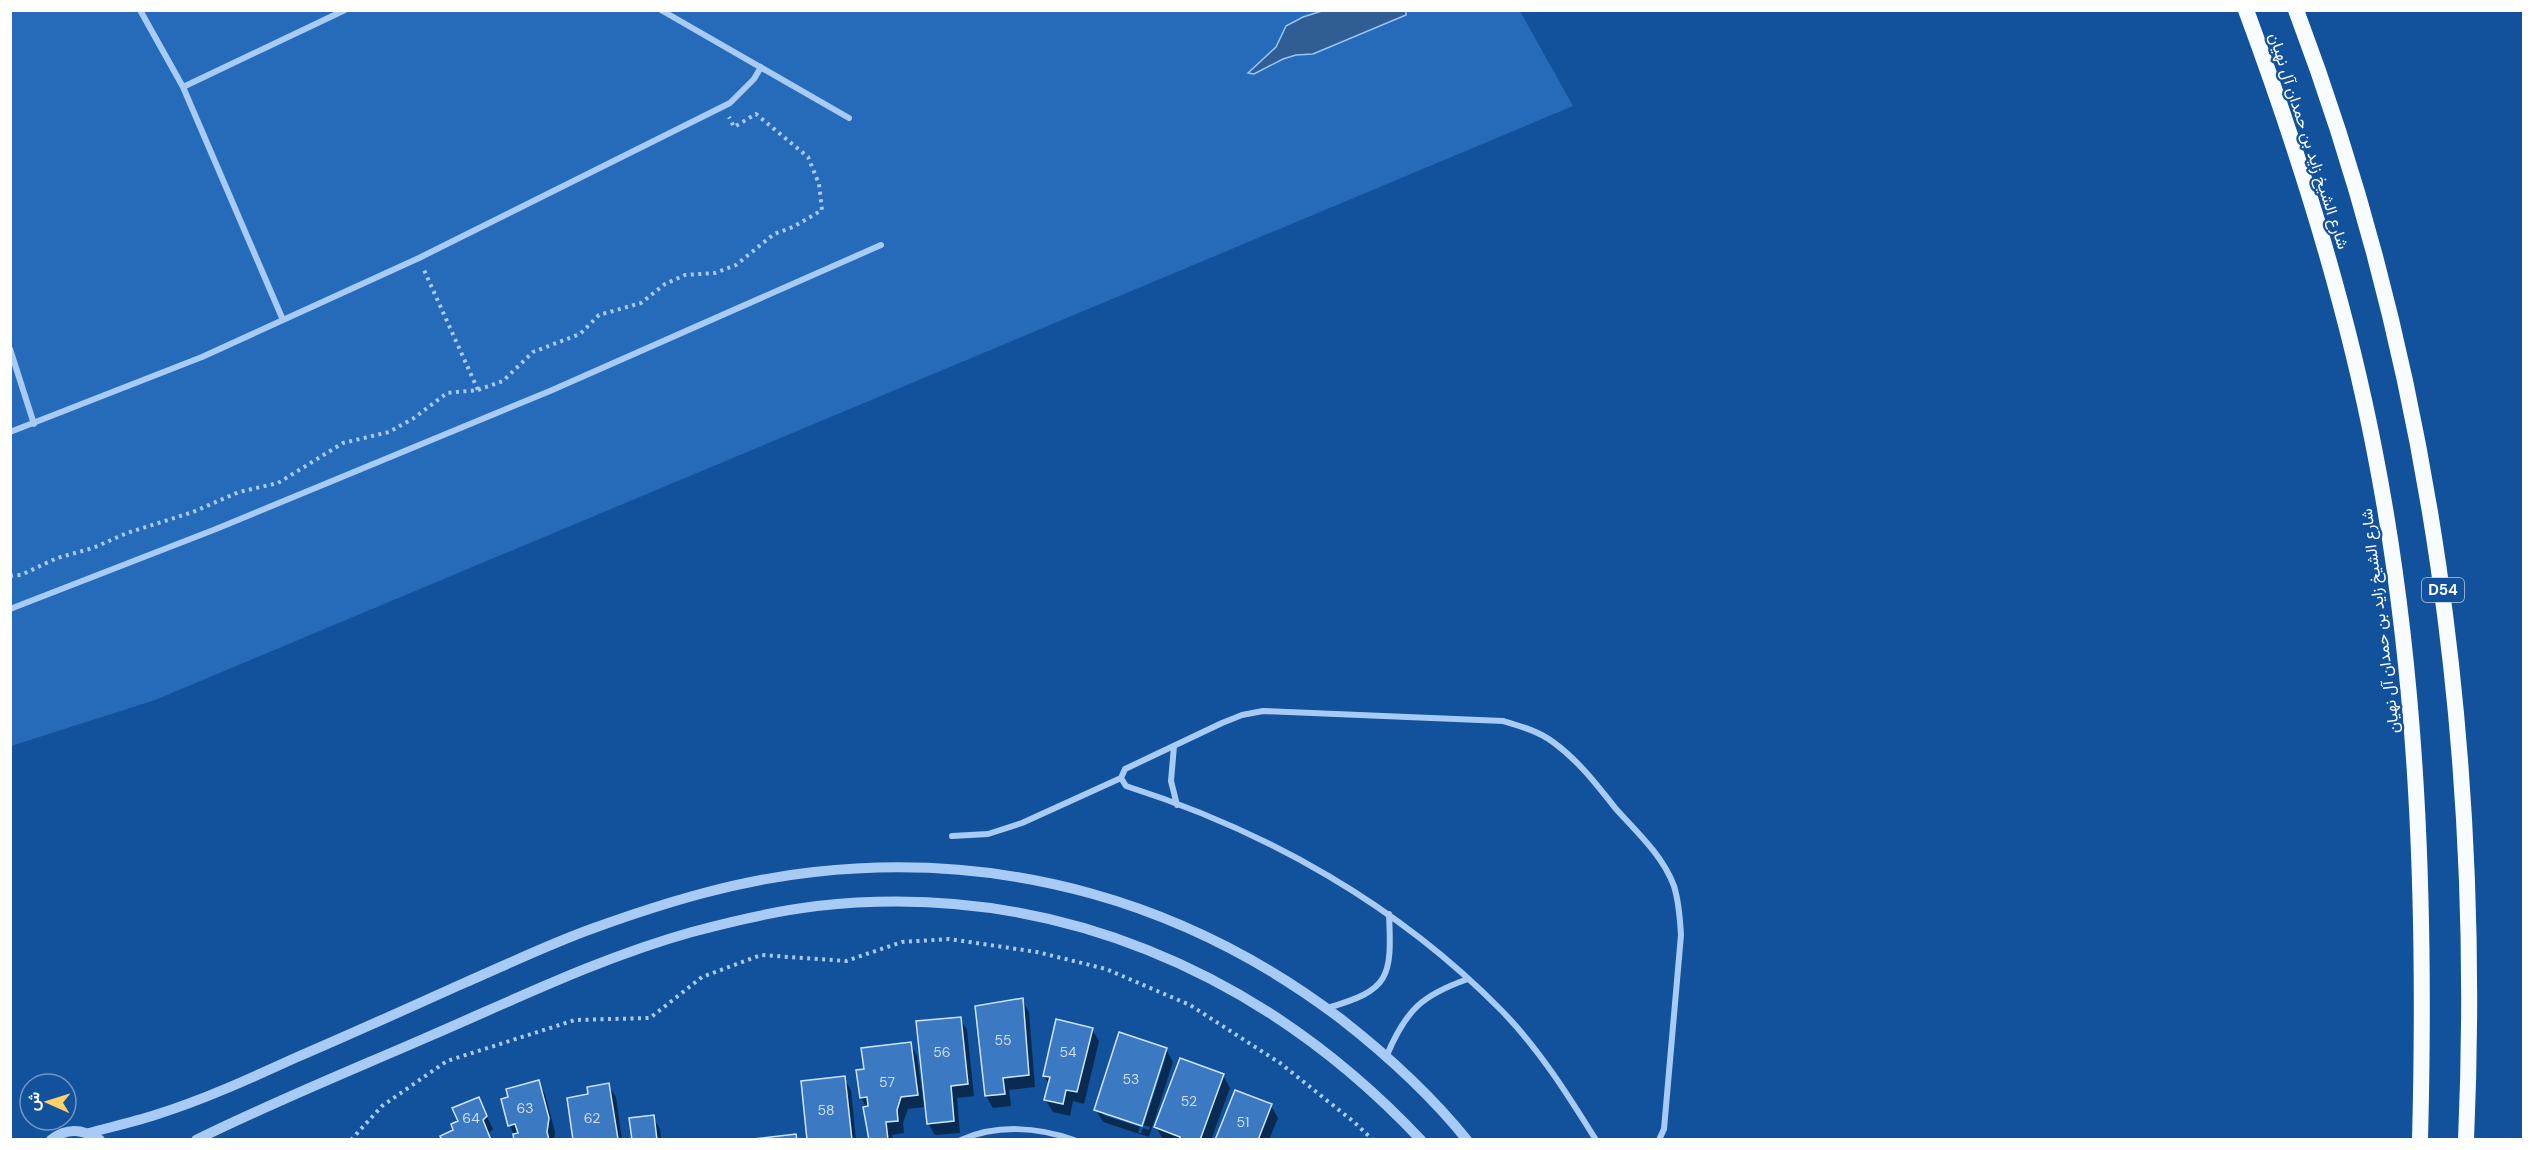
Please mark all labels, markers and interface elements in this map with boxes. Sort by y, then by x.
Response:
street label: شارع الشيخ زايد بن حمدان آل نهيان [2263,30,2354,252]
street label: شارع الشيخ زايد بن حمدان آل نهيان [2356,507,2405,735]
road number: D54 [2422,578,2464,602]
house number: 55 [994,1031,1012,1049]
house number: 56 [933,1043,951,1061]
house number: 54 [1059,1043,1077,1061]
house number: 53 [1123,1070,1139,1088]
north arrow [18,1072,78,1132]
house number: 57 [879,1073,895,1091]
text: ش [23,1091,45,1111]
house number: 52 [1181,1092,1197,1110]
house number: 63 [516,1099,534,1117]
house number: 58 [817,1101,835,1119]
house number: 64 [462,1109,480,1127]
house number: 62 [584,1109,600,1127]
house number: 51 [1237,1113,1249,1131]

